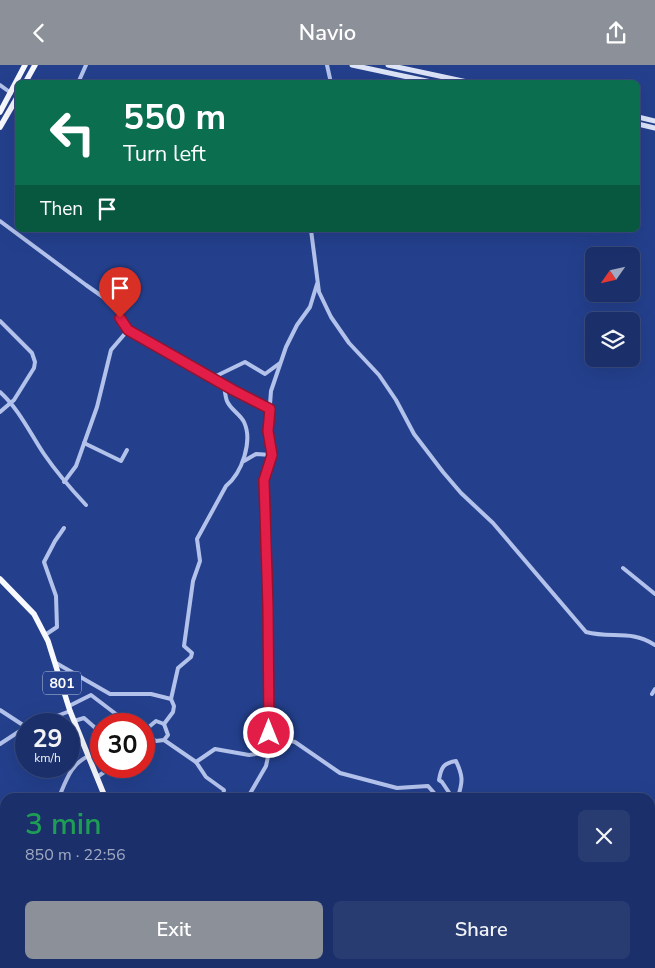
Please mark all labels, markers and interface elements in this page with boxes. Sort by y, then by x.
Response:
text: Navio [299,18,356,48]
icon: back [25,19,53,47]
icon: share [602,19,630,47]
text: 550 m [123,94,226,141]
icon: left [40,100,105,165]
text: Turn left [123,139,206,169]
icon: arrive [93,195,121,223]
text: Then [40,196,83,222]
north arrow [585,247,640,303]
map controls [585,247,640,367]
pin [99,267,141,318]
icon: arrive [106,274,134,302]
button: layers [585,312,640,367]
road number: 801 [43,671,81,695]
position arrow [242,706,294,758]
speed limit sign: 30 [90,713,155,778]
text: 29 [32,722,63,756]
text: km/h [34,750,61,766]
text: 3 min [25,804,101,845]
button: close [578,810,630,862]
text: 850 m · 22:56 [25,844,126,866]
button: Exit [25,901,323,959]
button: Share [333,901,630,959]

